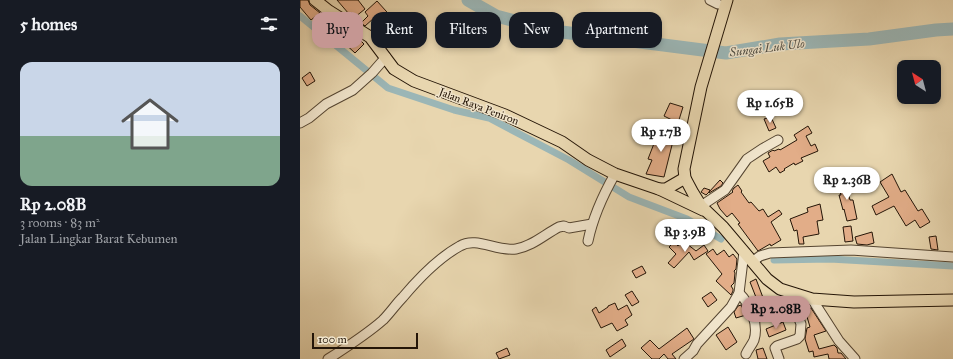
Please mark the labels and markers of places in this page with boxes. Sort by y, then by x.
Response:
pin: Rp 1.65B [729,90,811,124]
pin: Rp 1.7B [624,119,698,153]
pin: Rp 2.36B [806,167,888,201]
pin: Rp 3.9B [648,219,722,253]
pin: Rp 2.08B [735,296,817,330]

